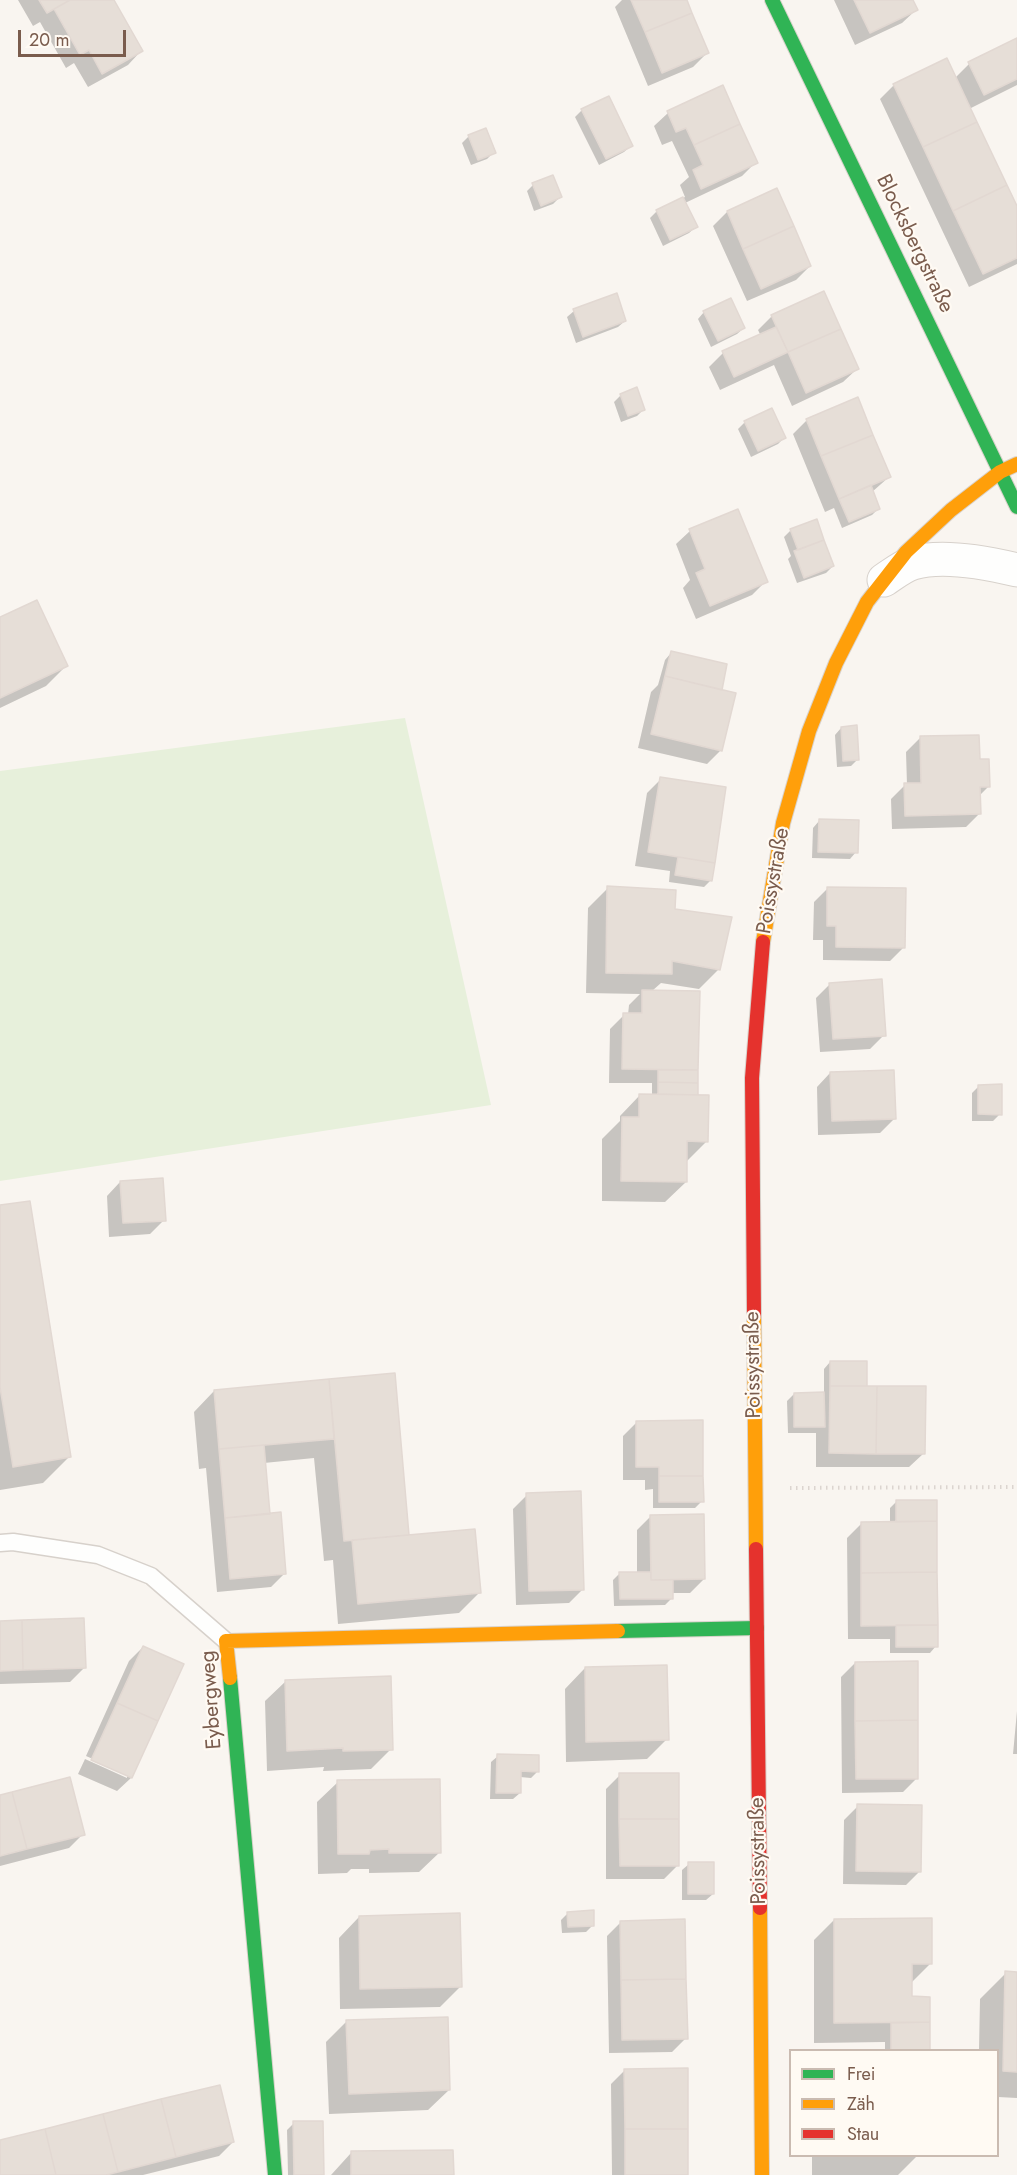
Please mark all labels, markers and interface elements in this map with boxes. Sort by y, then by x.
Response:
scale bar [21,18,129,56]
text: 20 m [29,27,69,53]
street label: Blocksbergstraße [870,171,958,317]
street label: Poissystraße [752,826,796,936]
street label: Poissystraße [740,1311,768,1419]
street label: Eybergweg [196,1650,228,1750]
street label: Poissystraße [745,1797,773,1905]
legend [789,2049,999,2157]
text: Frei [847,2061,876,2087]
text: Zäh [847,2091,875,2117]
text: Stau [847,2121,879,2147]

